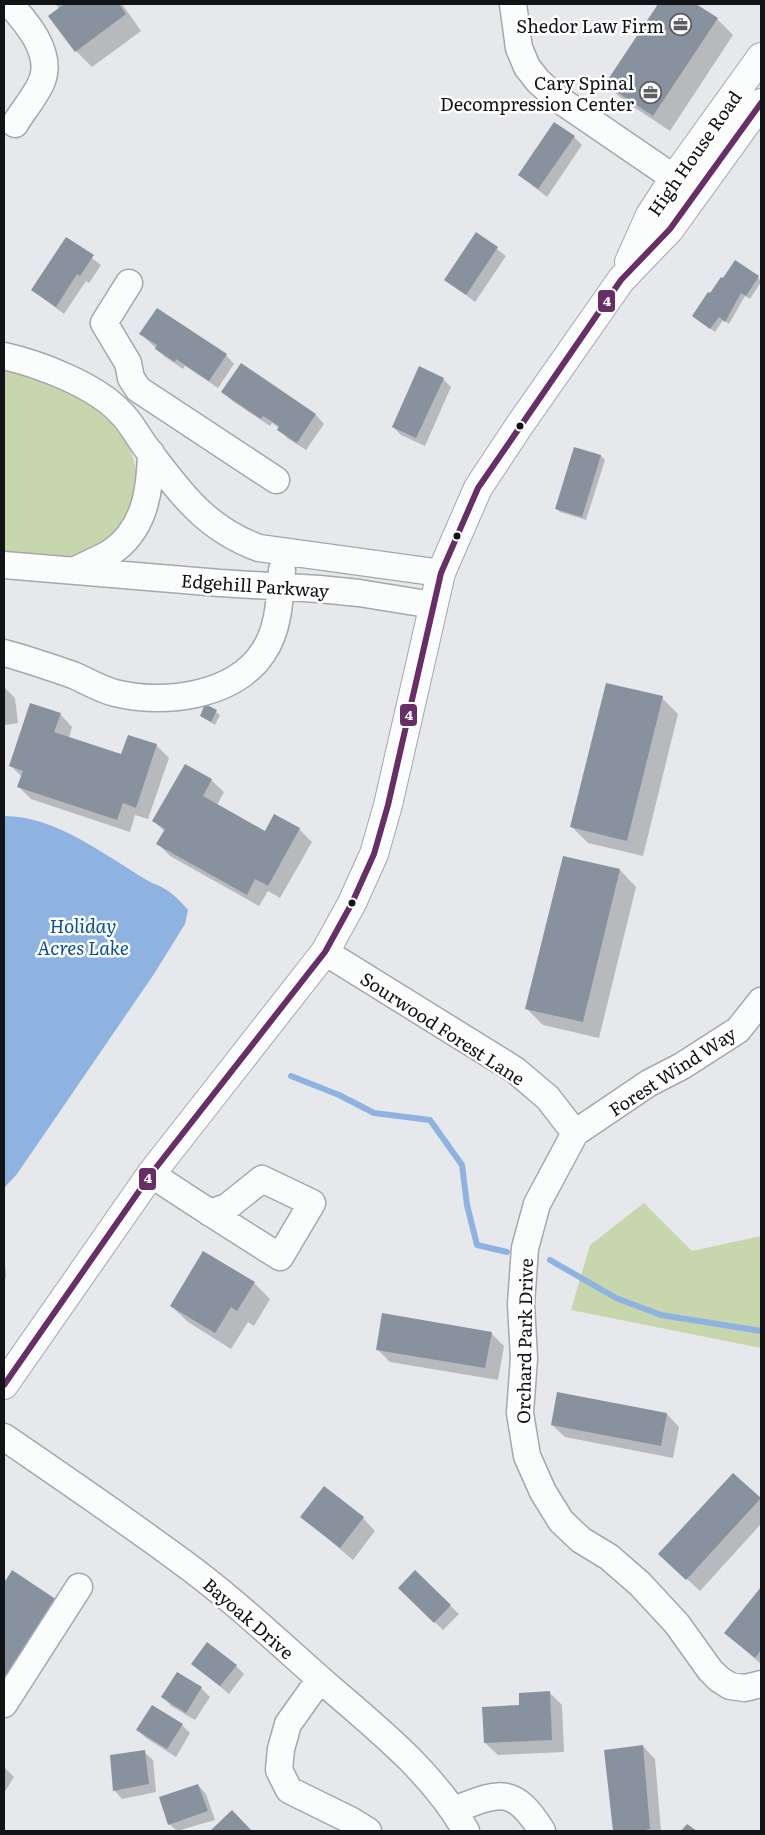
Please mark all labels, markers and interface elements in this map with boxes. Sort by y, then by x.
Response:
place label: Shedor Law Firm [516,12,664,39]
office icon: Shedor Law Firm [668,13,692,37]
place label: Cary Spinal Decompression Center [440,69,634,117]
office icon: Cary Spinal Decompression Center [638,80,662,104]
street label: High House Road [640,85,748,221]
line badge: 4 [597,289,616,313]
text: 4 [603,290,612,310]
unlabelled marker [515,421,525,431]
unlabelled marker [452,531,462,541]
street label: Edgehill Parkway [180,566,331,604]
line badge: 4 [399,703,418,727]
text: 4 [405,704,414,724]
unlabelled marker [347,898,357,908]
water label: Holiday Acres Lake [37,911,129,961]
street label: Sourwood Forest Lane [355,965,531,1091]
street label: Forest Wind Way [603,1019,742,1122]
line badge: 4 [138,1167,157,1191]
text: 4 [144,1167,153,1187]
street label: Orchard Park Drive [509,1258,539,1424]
street label: Bayoak Drive [198,1571,300,1665]

